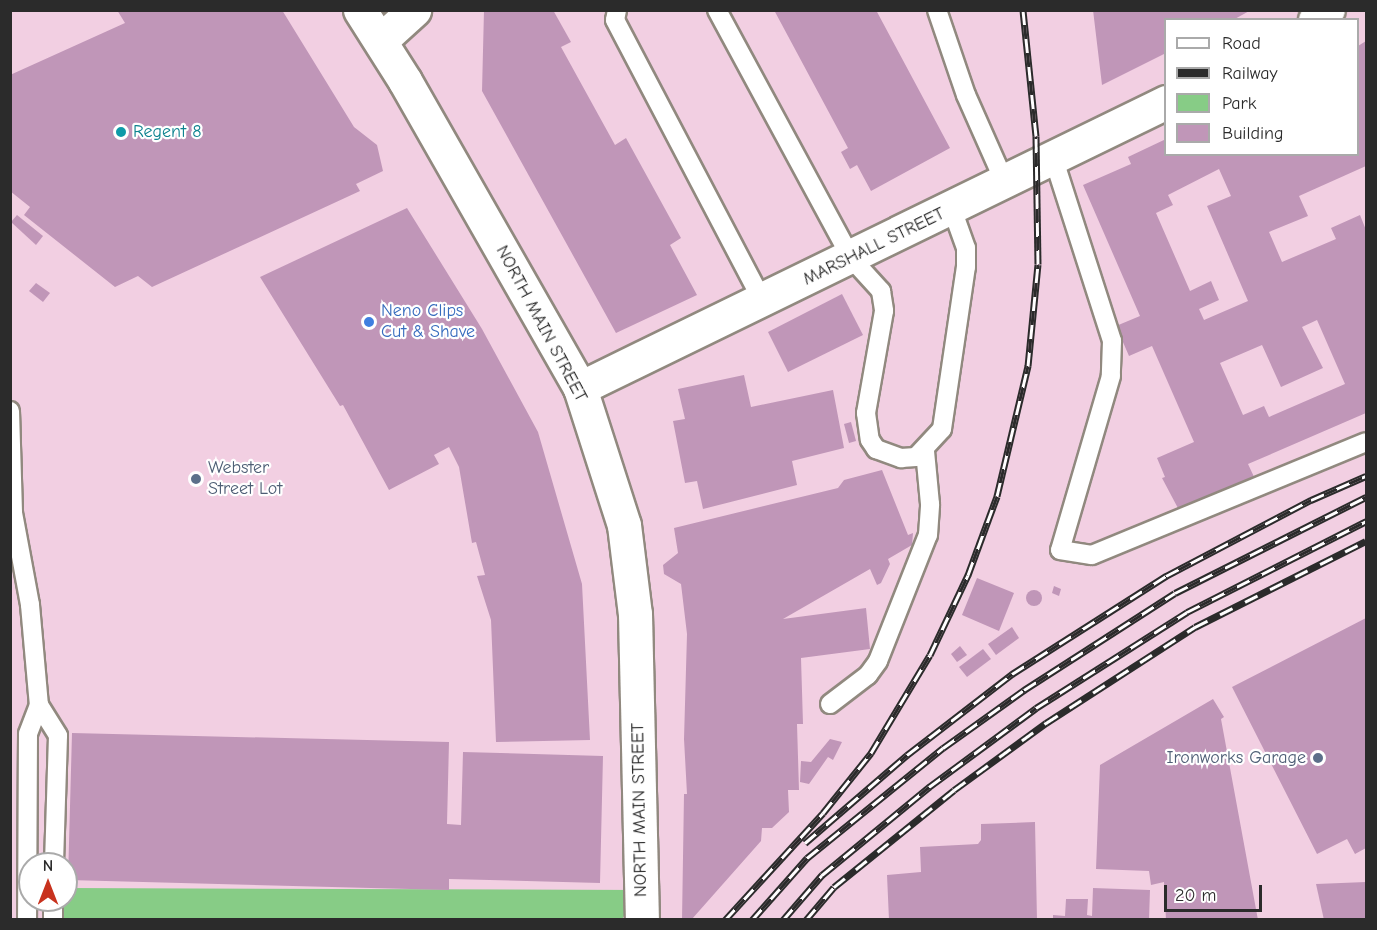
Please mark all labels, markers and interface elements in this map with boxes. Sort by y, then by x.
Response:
legend [1164,18,1359,156]
text: Road [1222,33,1261,54]
text: Railway [1222,63,1278,84]
text: Park [1222,93,1256,114]
place label: Regent 8 [133,121,201,143]
text: Building [1222,123,1284,144]
marker: Regent 8 [114,125,128,139]
street label: MARSHALL STREET [800,203,948,291]
street label: NORTH MAIN STREET [491,242,591,406]
place label: Neno Clips Cut & Shave [381,301,475,344]
marker: Neno Clips Cut & Shave [362,315,376,329]
place label: Webster Street Lot [208,458,282,500]
marker: Webster Street Lot [189,472,203,486]
street label: NORTH MAIN STREET [628,723,652,897]
place label: Ironworks Garage [1166,747,1306,769]
marker: Ironworks Garage [1311,751,1325,765]
north arrow [18,852,78,912]
text: N [43,857,53,875]
scale bar [1167,873,1264,911]
text: 20 m [1175,885,1216,906]

